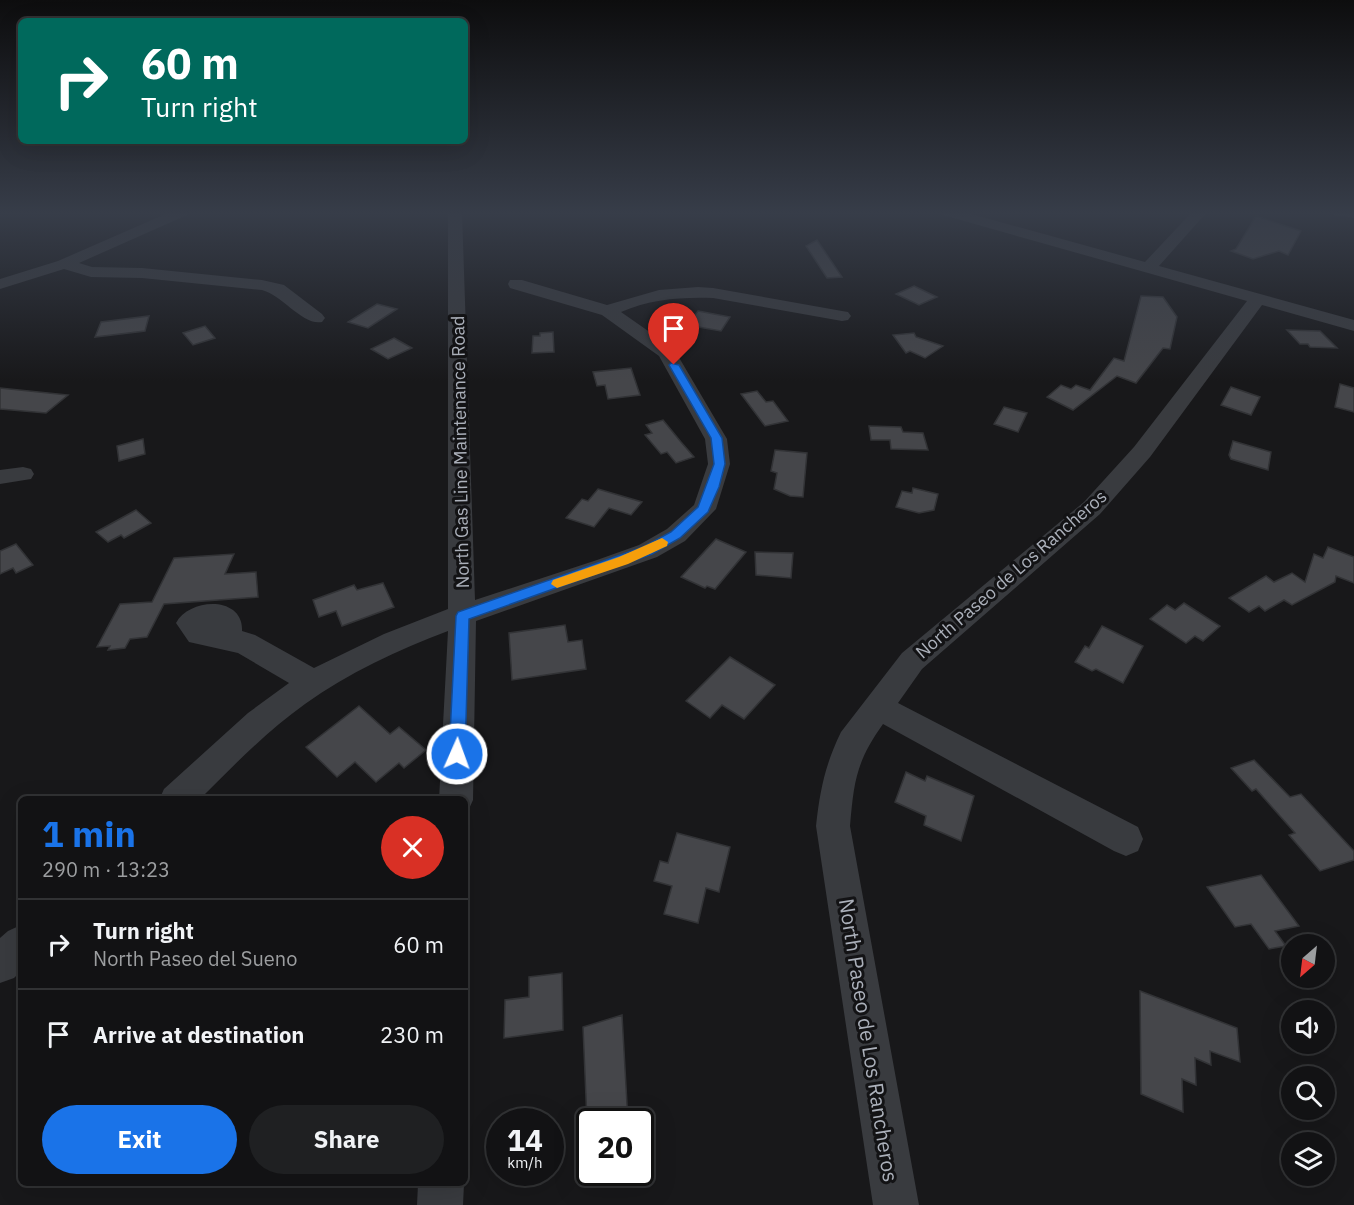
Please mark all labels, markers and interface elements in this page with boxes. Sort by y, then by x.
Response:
text: 60 m [141,36,239,91]
icon: right [42,42,120,120]
text: Turn right [141,89,258,124]
pin [648,303,699,365]
icon: arrive [657,312,690,345]
street label: North Gas Line Maintenance Road [446,315,474,589]
street label: North Paseo de Los Rancheros [911,485,1111,663]
position arrow [425,722,489,786]
text: 1 min [42,810,136,857]
button: close [381,816,444,879]
text: 290 m · 13:23 [42,856,170,883]
street label: North Paseo de Los Rancheros [833,896,905,1184]
text: Turn right [93,916,194,945]
icon: right [42,928,75,961]
text: 60 m [393,930,444,959]
north arrow [1281,934,1335,988]
map controls [1281,934,1335,1186]
text: North Paseo del Sueno [93,945,297,972]
button: sound [1281,1000,1335,1054]
icon: arrive [42,1018,75,1051]
text: Arrive at destination [93,1020,304,1049]
text: 230 m [380,1020,444,1049]
button: search [1281,1066,1335,1120]
button: Exit [42,1105,237,1174]
button: Share [249,1105,444,1174]
speed limit sign: 20 [576,1108,654,1186]
text: 14 [507,1120,543,1159]
button: layers [1281,1132,1335,1186]
text: km/h [507,1153,543,1172]

